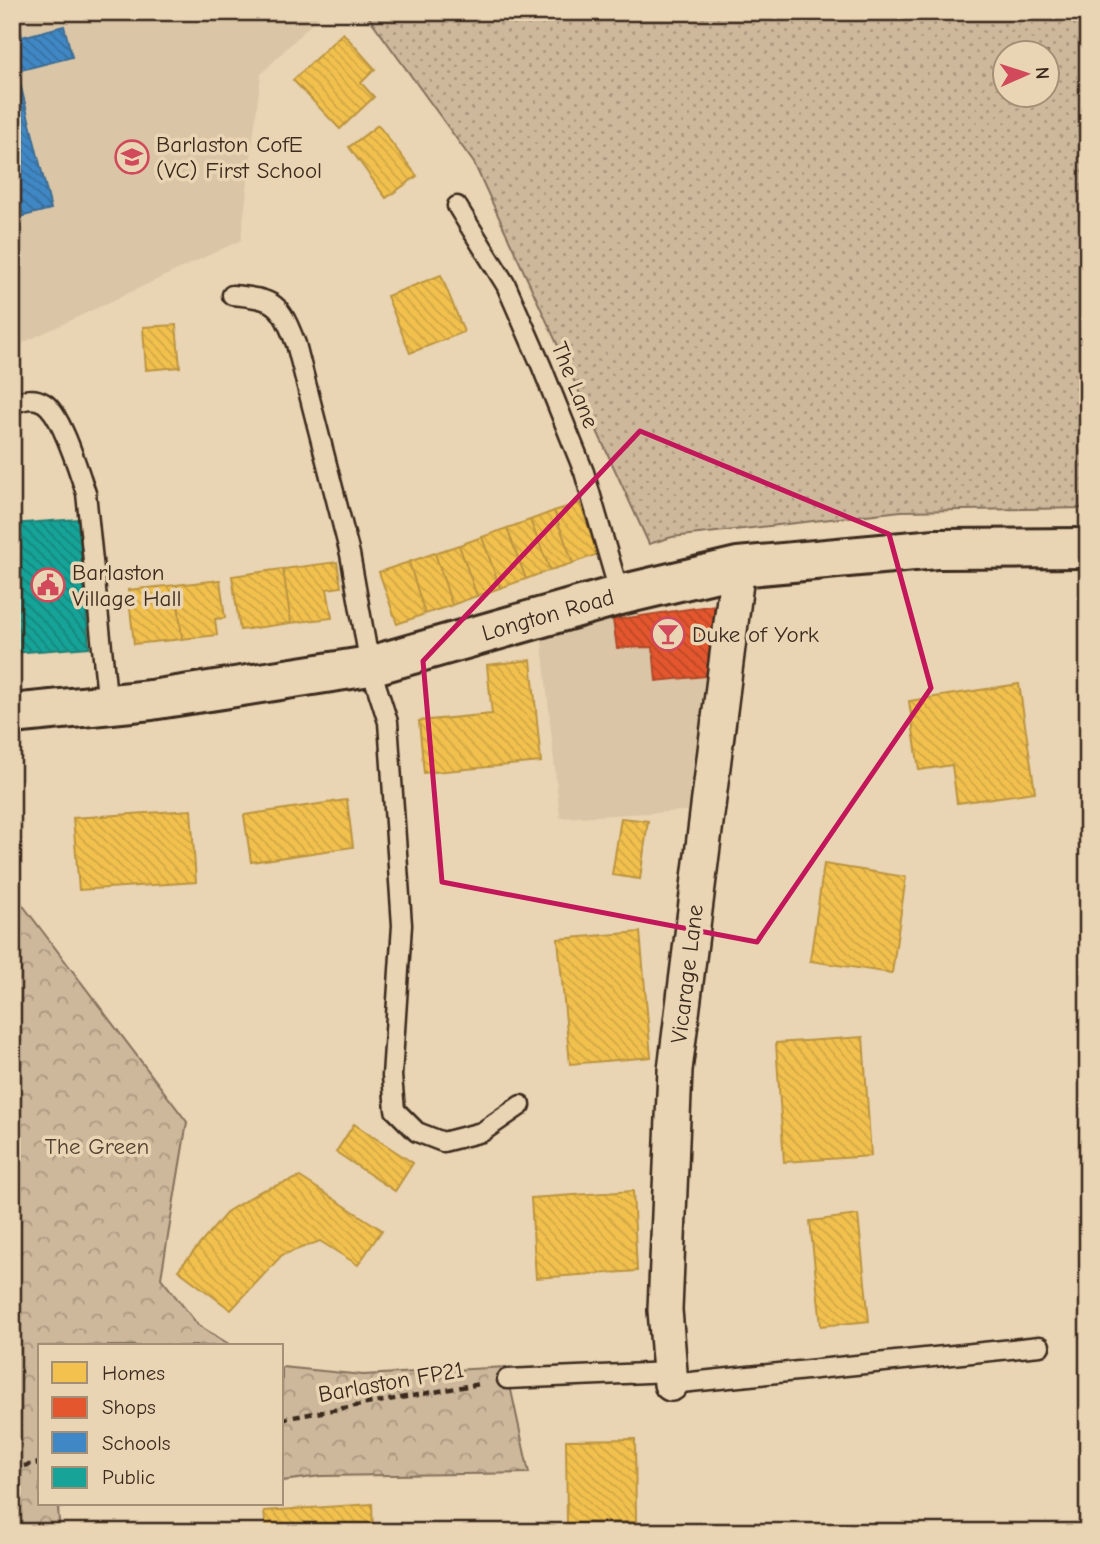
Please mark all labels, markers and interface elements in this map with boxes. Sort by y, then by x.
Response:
north arrow [992,38,1062,108]
text: N [1031,66,1053,80]
place label: Barlaston CofE (VC) First School [156,131,322,184]
school or university icon: Barlaston CofE (VC) First School [113,138,151,176]
street label: The Lane [545,338,605,432]
place label: Barlaston Village Hall [72,559,181,612]
public building icon: Barlaston Village Hall [29,566,67,604]
street label: Longton Road [479,583,617,647]
bar icon: Duke of York [649,615,687,653]
place label: Duke of York [692,621,819,648]
street label: Vicarage Lane [665,903,709,1045]
park label: The Green [45,1133,149,1160]
legend [38,1344,284,1506]
street label: Barlaston FP21 [316,1356,466,1408]
text: Homes [102,1361,165,1385]
text: Shops [102,1395,156,1419]
text: Schools [102,1431,171,1455]
text: Public [102,1465,155,1489]

